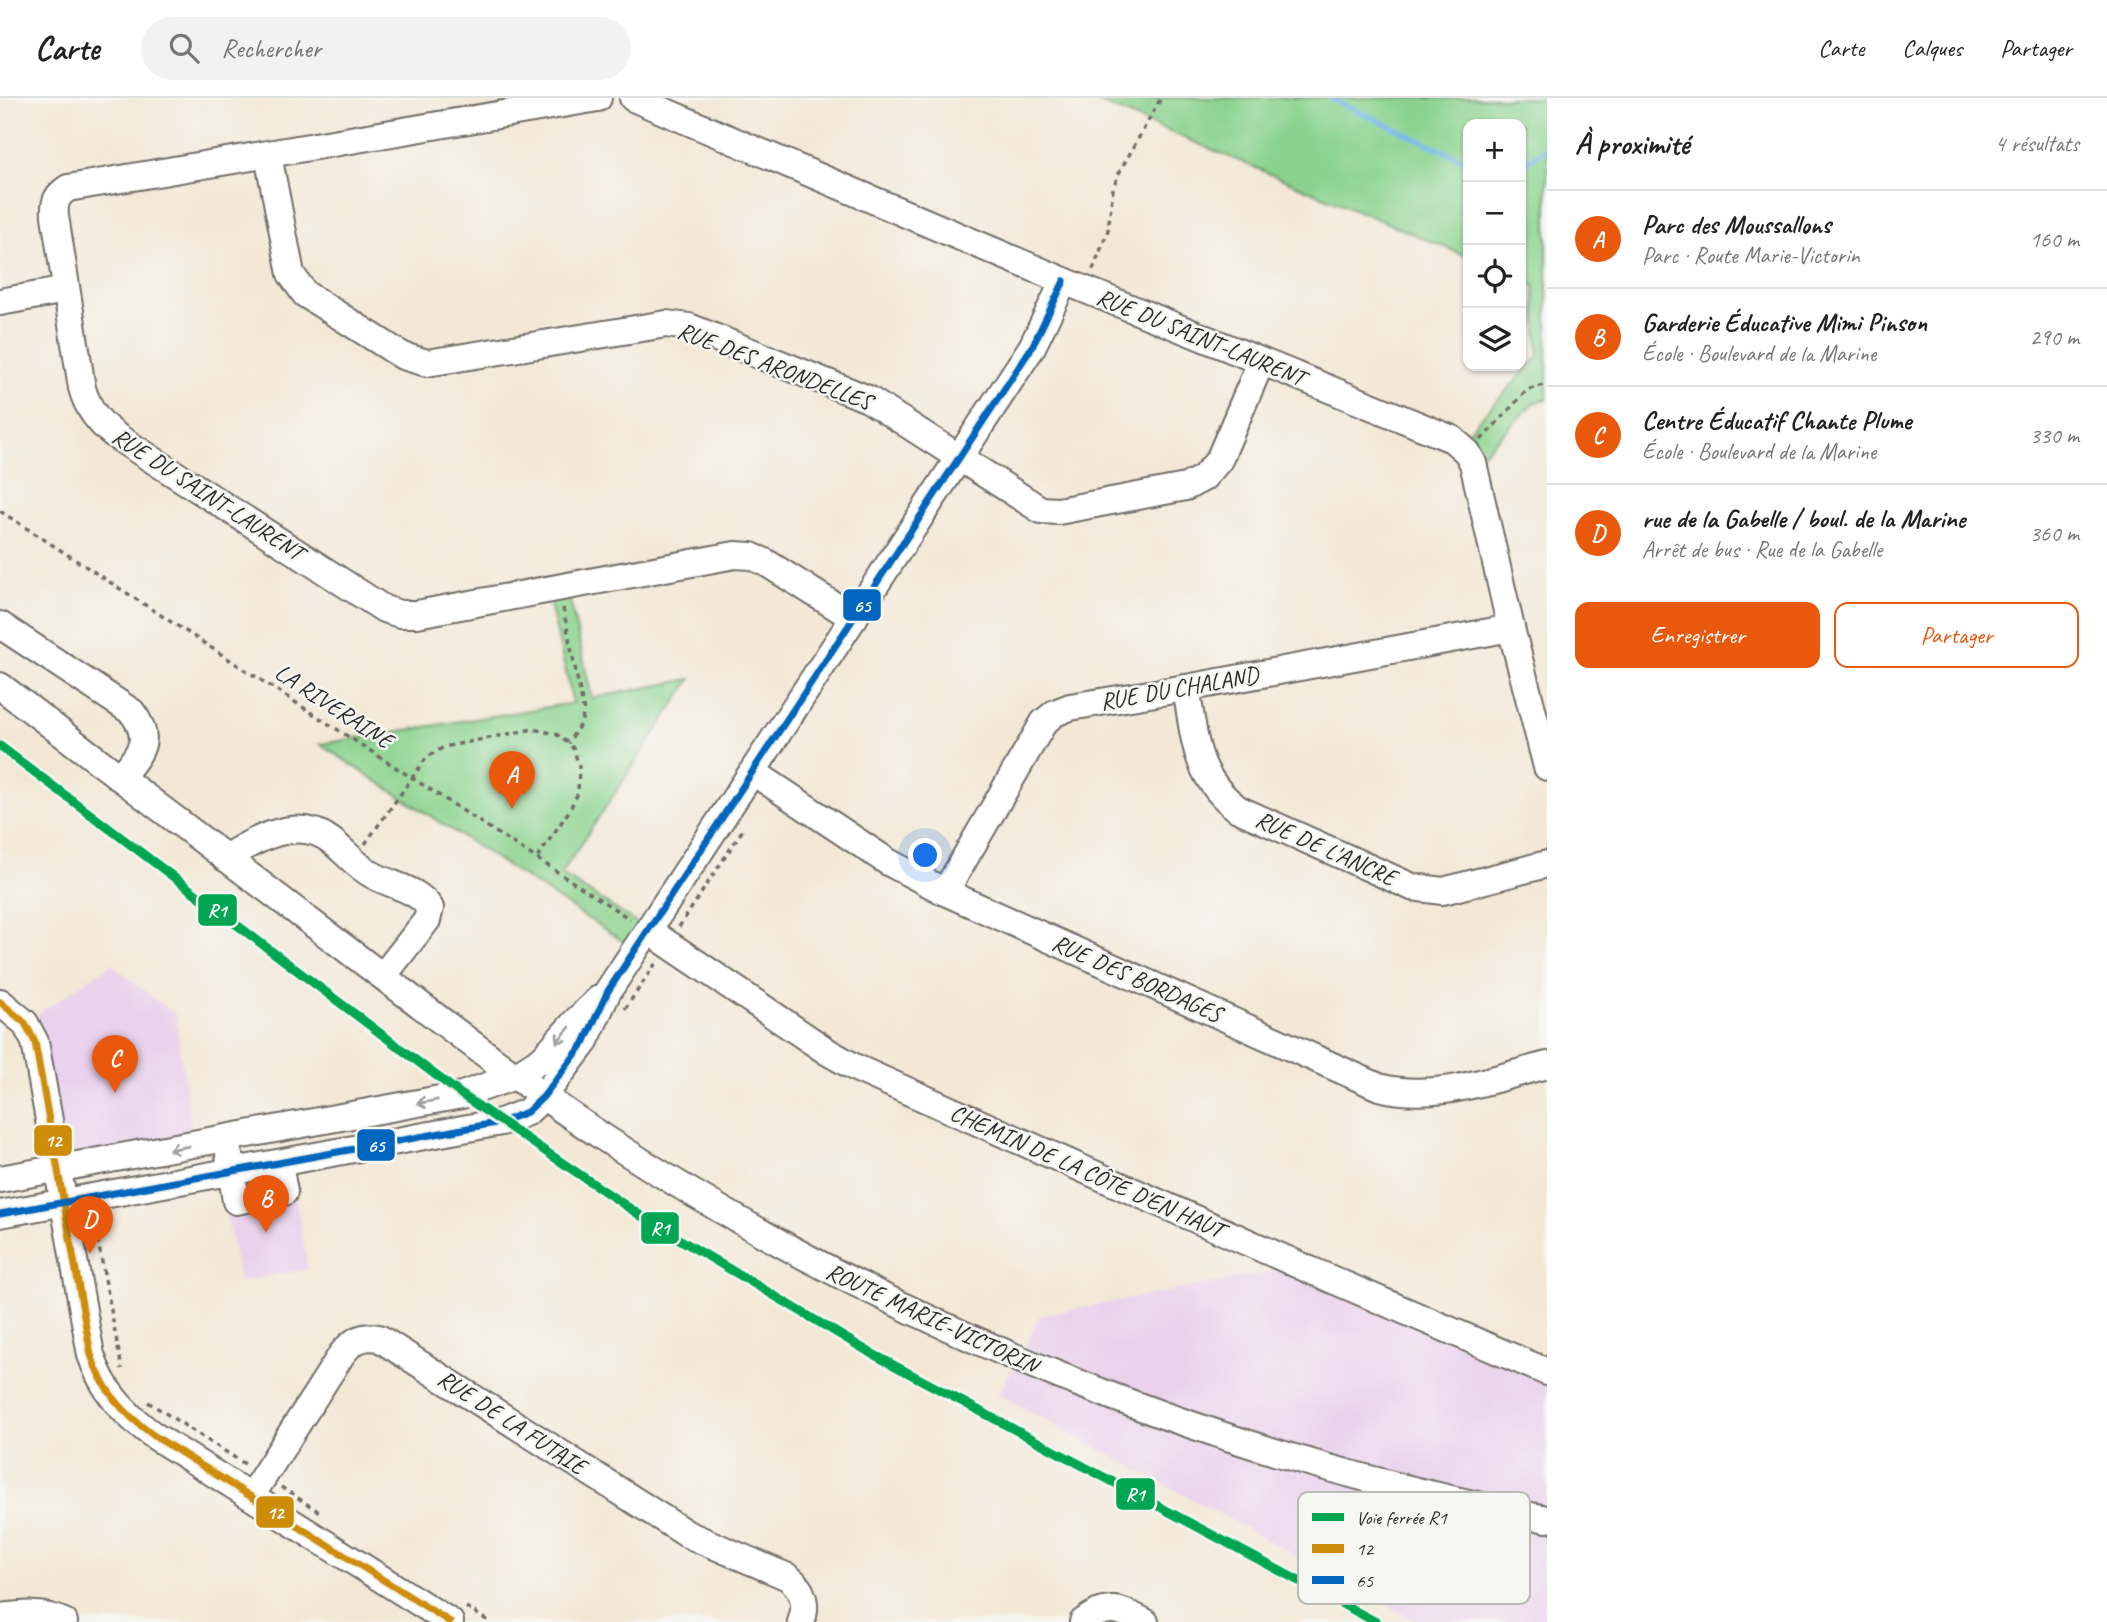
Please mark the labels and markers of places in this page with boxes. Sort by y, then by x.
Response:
pin: A [489,751,535,809]
pin: C [92,1035,138,1093]
pin: B [243,1175,289,1233]
pin: D [67,1196,113,1254]

